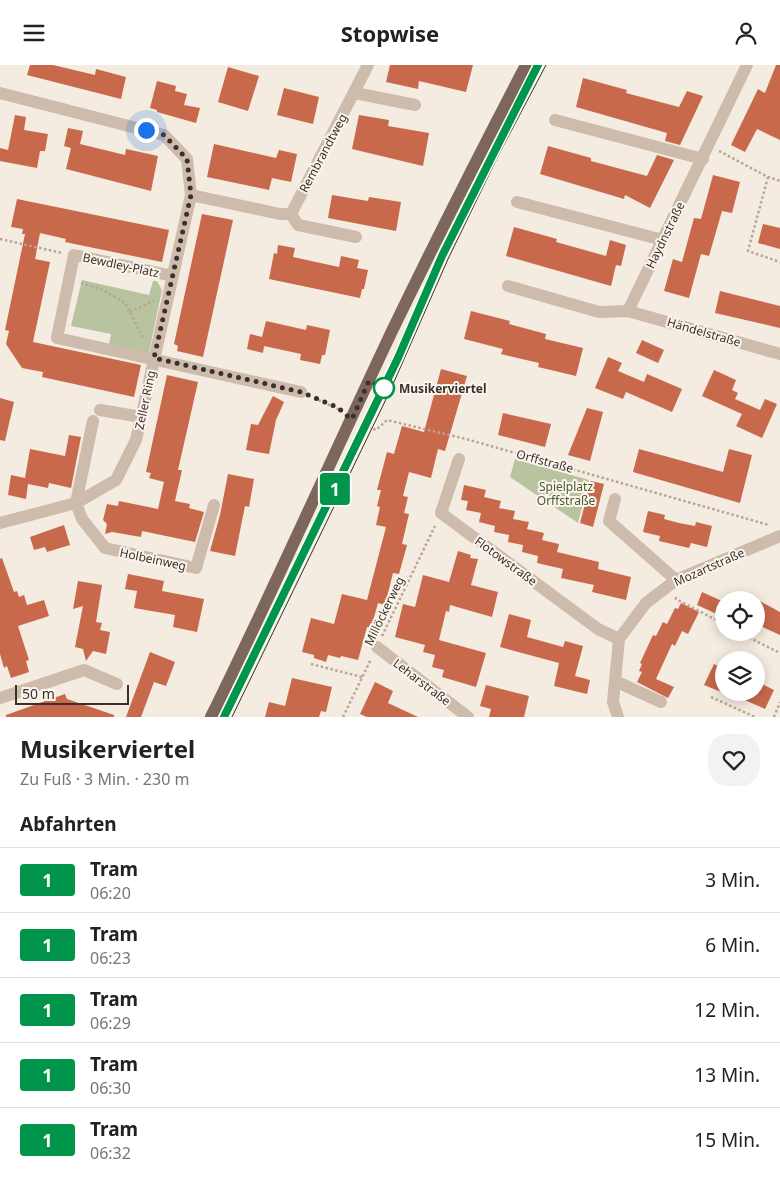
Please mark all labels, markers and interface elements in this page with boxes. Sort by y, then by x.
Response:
text: Stopwise [341,18,439,48]
icon: menu [20,19,48,47]
icon: person [732,19,760,47]
street label: Rembrandtweg [295,111,351,195]
your location [134,118,159,143]
street label: Haydnstraße [641,199,689,271]
street label: Bewdley-Platz [81,249,161,281]
street label: Händelstraße [665,313,743,351]
street label: Zeller Ring [130,369,160,431]
marker: Musikerviertel [373,377,395,399]
place label: Musikerviertel [399,380,487,397]
street label: Orffstraße [515,445,576,477]
line badge: 1 [319,473,351,505]
text: 1 [330,477,340,501]
park label: Spielplatz Orffstraße [537,478,595,509]
street label: Flotowstraße [471,533,541,590]
street label: Holbeinweg [118,544,188,574]
street label: Mozartstraße [671,544,747,590]
street label: Millöckerweg [360,574,408,648]
map controls [715,591,765,701]
button: locate [715,591,765,641]
button: layers [715,651,765,701]
street label: Leharstraße [390,655,454,709]
scale bar [15,682,129,705]
text: 50 m [22,684,55,703]
text: Musikerviertel [20,732,195,765]
button: heart [708,734,760,786]
text: Zu Fuß · 3 Min. · 230 m [20,768,189,790]
text: Abfahrten [20,811,117,837]
text: Tram [90,856,138,882]
text: 3 Min. [705,867,760,893]
text: 1 [42,868,53,892]
text: 06:20 [90,882,131,904]
text: Tram [90,921,138,947]
text: 6 Min. [705,932,760,958]
text: 1 [42,933,53,957]
text: 06:23 [90,947,131,969]
text: Tram [90,986,138,1012]
text: 12 Min. [694,997,760,1023]
text: 1 [42,998,53,1022]
text: 06:29 [90,1012,131,1034]
text: Tram [90,1051,138,1077]
text: 13 Min. [694,1062,760,1088]
text: 1 [42,1063,53,1087]
text: 06:30 [90,1077,131,1099]
text: Tram [90,1116,138,1142]
text: 15 Min. [694,1127,760,1153]
text: 1 [42,1128,53,1152]
text: 06:32 [90,1142,131,1164]

